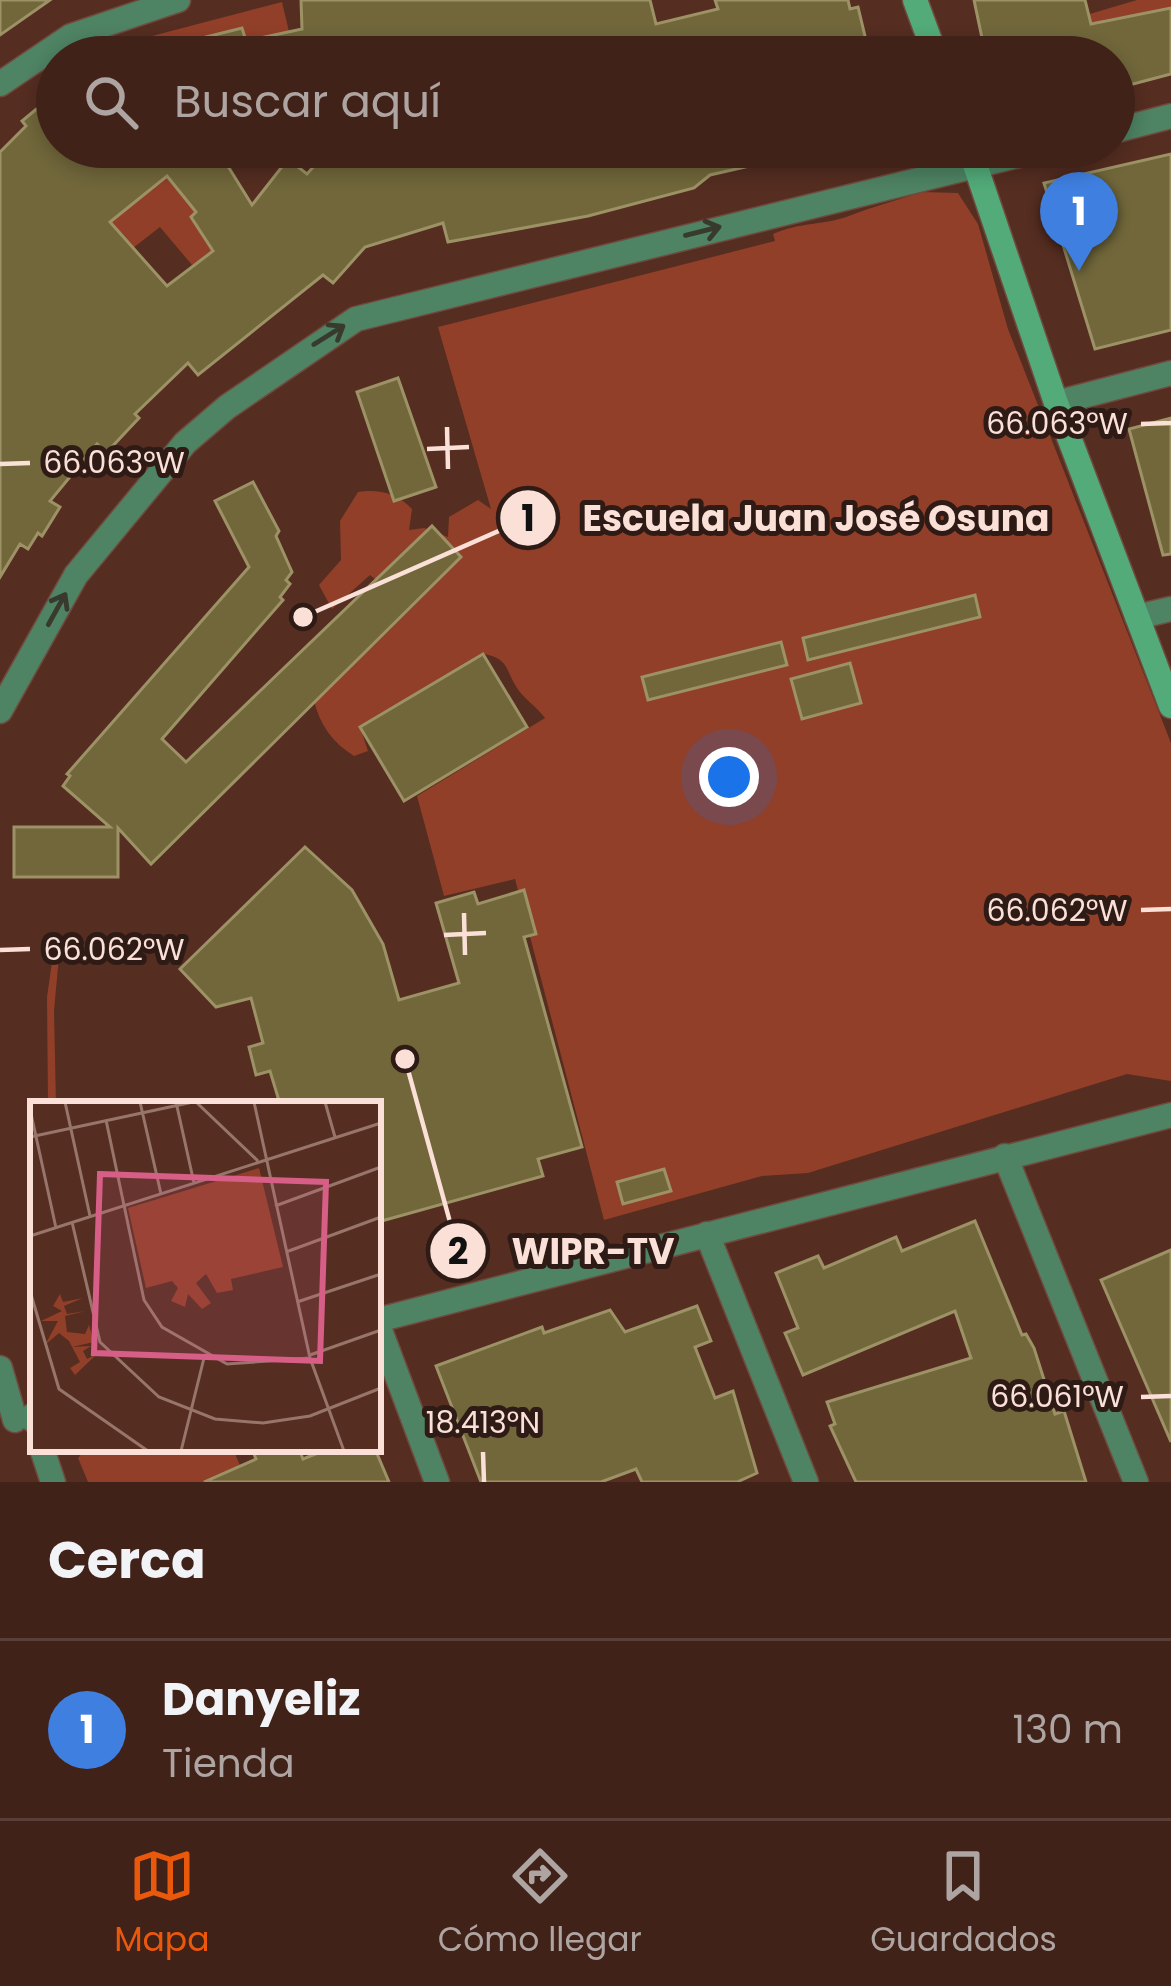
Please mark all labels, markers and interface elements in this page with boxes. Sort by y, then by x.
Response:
search box [36,36,1135,168]
icon: search [78,69,144,135]
text: Buscar aquí [174,70,441,133]
pin: 1 [1040,172,1118,271]
one-way arrow [684,219,722,241]
one-way arrow [311,323,345,348]
text: 66.063°W [986,402,1128,445]
text: 66.063°W [43,441,185,484]
callout: Escuela Juan José Osuna [498,482,1073,554]
text: 1 [521,493,535,544]
text: Escuela Juan José Osuna [583,493,1049,544]
one-way arrow [46,592,70,627]
your location [699,747,759,807]
text: 66.062°W [986,889,1128,932]
text: 66.062°W [43,928,185,971]
inset map [30,1101,381,1452]
callout: WIPR-TV [428,1215,699,1287]
text: 2 [448,1226,468,1277]
text: WIPR-TV [512,1226,674,1277]
text: 66.061°W [990,1375,1124,1418]
text: 18.413°N [426,1401,540,1444]
text: Cerca [48,1524,206,1596]
text: Danyeliz [162,1668,361,1731]
text: 1 [80,1702,94,1757]
text: 130 m [1012,1702,1123,1757]
text: Tienda [162,1736,295,1791]
tab: Mapa [114,1843,209,1965]
tab: Cómo llegar [438,1843,642,1965]
tab: Guardados [870,1843,1057,1965]

